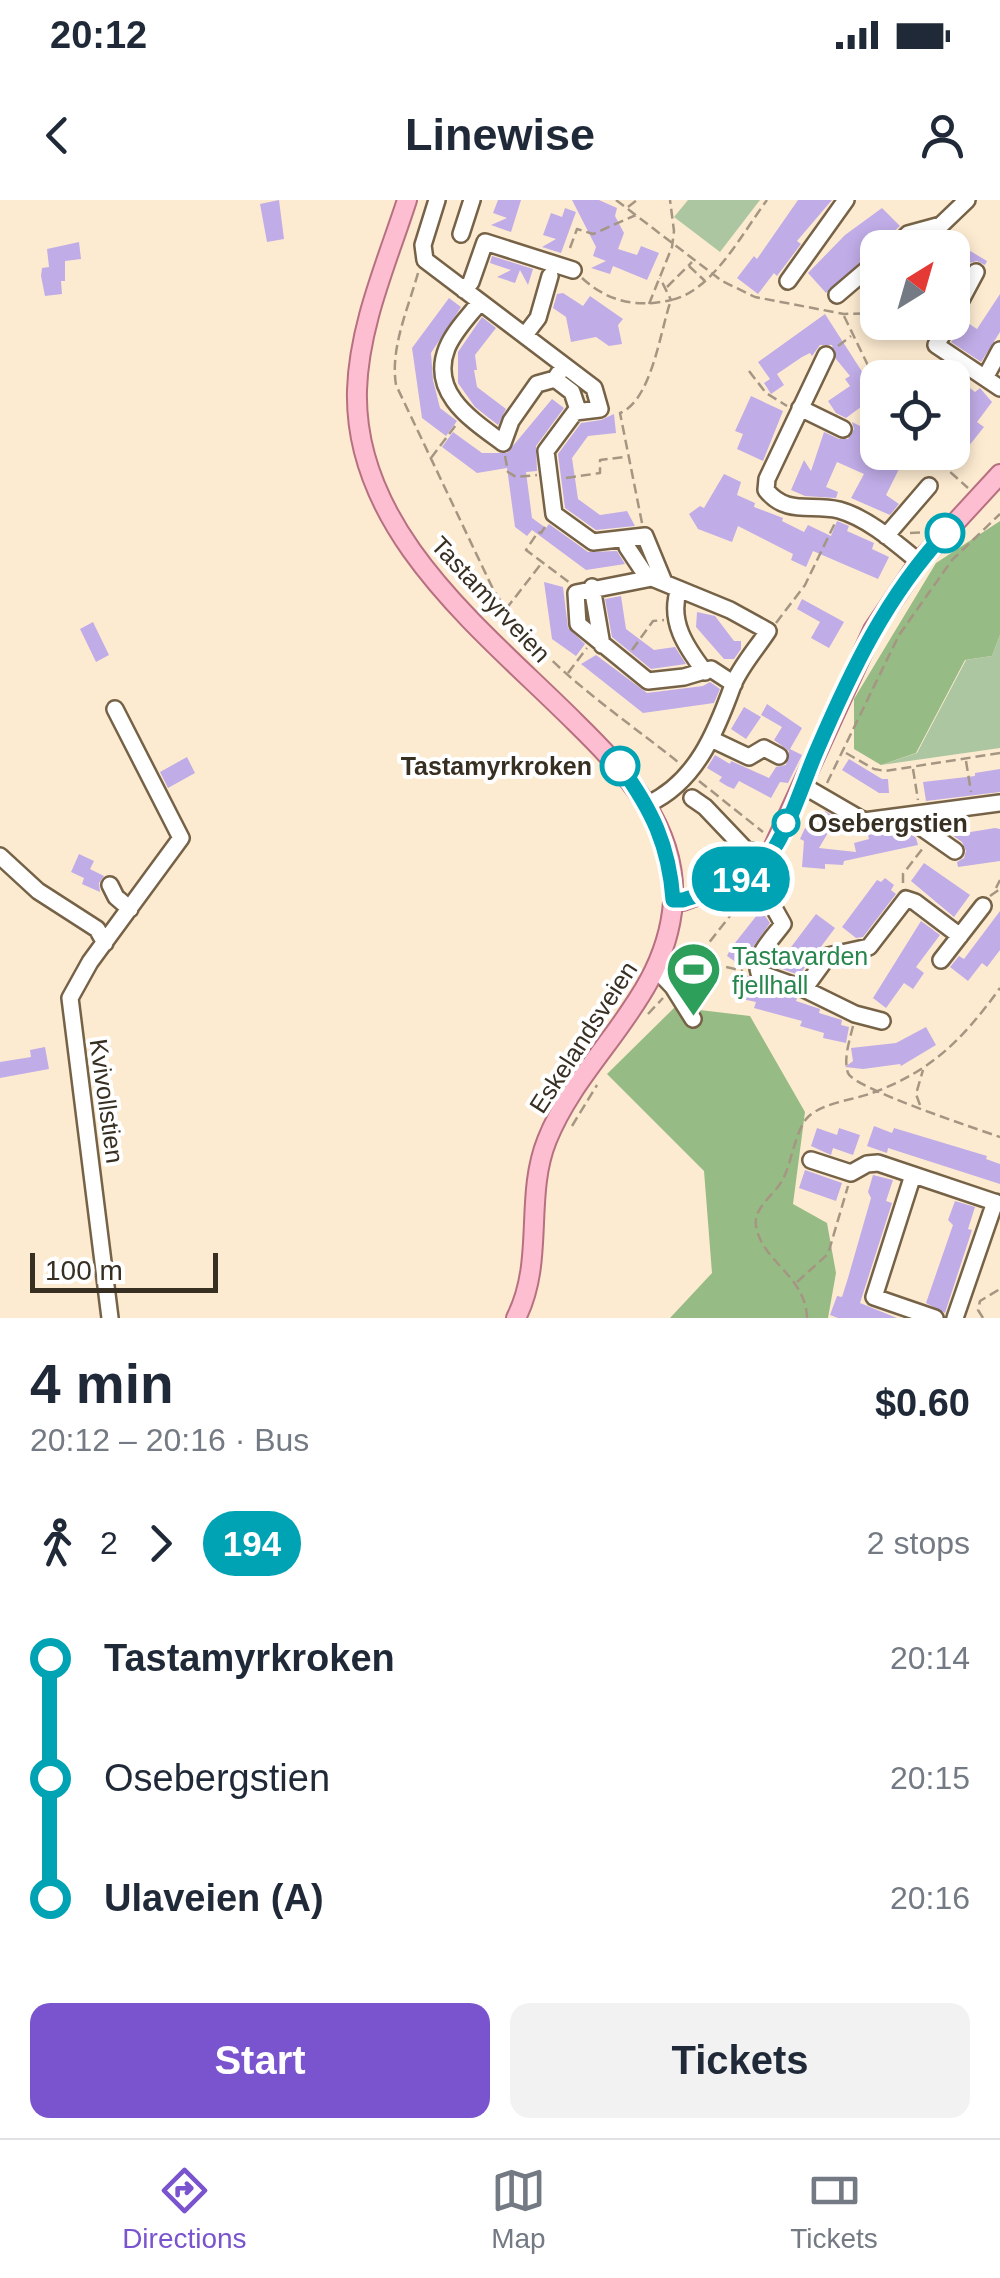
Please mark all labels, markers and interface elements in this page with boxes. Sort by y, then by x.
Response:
text: 20:12 [50,14,147,56]
icon: back [30,108,85,163]
icon: person [915,108,970,163]
text: Linewise [405,109,595,160]
north arrow [860,230,970,340]
map controls [860,230,970,470]
button: locate [860,360,970,470]
unlabelled marker [926,514,964,552]
street label: Tastamyrveien [426,531,556,667]
marker: Tastamyrkroken [601,747,639,785]
place label: Tastamyrkroken [401,752,592,780]
place label: Osebergstien [808,809,968,837]
marker: Osebergstien [773,810,799,836]
line badge: 194 [684,846,798,912]
text: 194 [712,860,770,899]
sports icon: Tastavarden fjellhall [663,940,723,1019]
place label: Tastavarden fjellhall [732,942,868,999]
street label: Eskelandsveien [524,956,642,1118]
street label: Kvivollstien [84,1037,130,1165]
scale bar [30,1248,218,1292]
text: 100 m [45,1255,123,1286]
text: 4 min [30,1353,174,1415]
text: $0.60 [875,1382,970,1424]
text: 20:12 – 20:16 · Bus [30,1422,309,1458]
icon: walk [30,1516,85,1571]
icon: forward [133,1516,188,1571]
text: 194 [223,1524,281,1563]
text: 2 [100,1525,118,1561]
text: 2 stops [867,1525,970,1561]
text: Tastamyrkroken [104,1637,395,1679]
text: 20:14 [890,1640,970,1676]
text: Osebergstien [104,1757,330,1799]
text: 20:15 [890,1760,970,1796]
text: Ulaveien (A) [104,1877,324,1919]
text: 20:16 [890,1880,970,1916]
button: Start [30,2003,490,2118]
button: Tickets [510,2003,970,2118]
tab: Directions [122,2163,247,2255]
tab: Map [491,2163,546,2255]
tab: Tickets [790,2163,878,2255]

